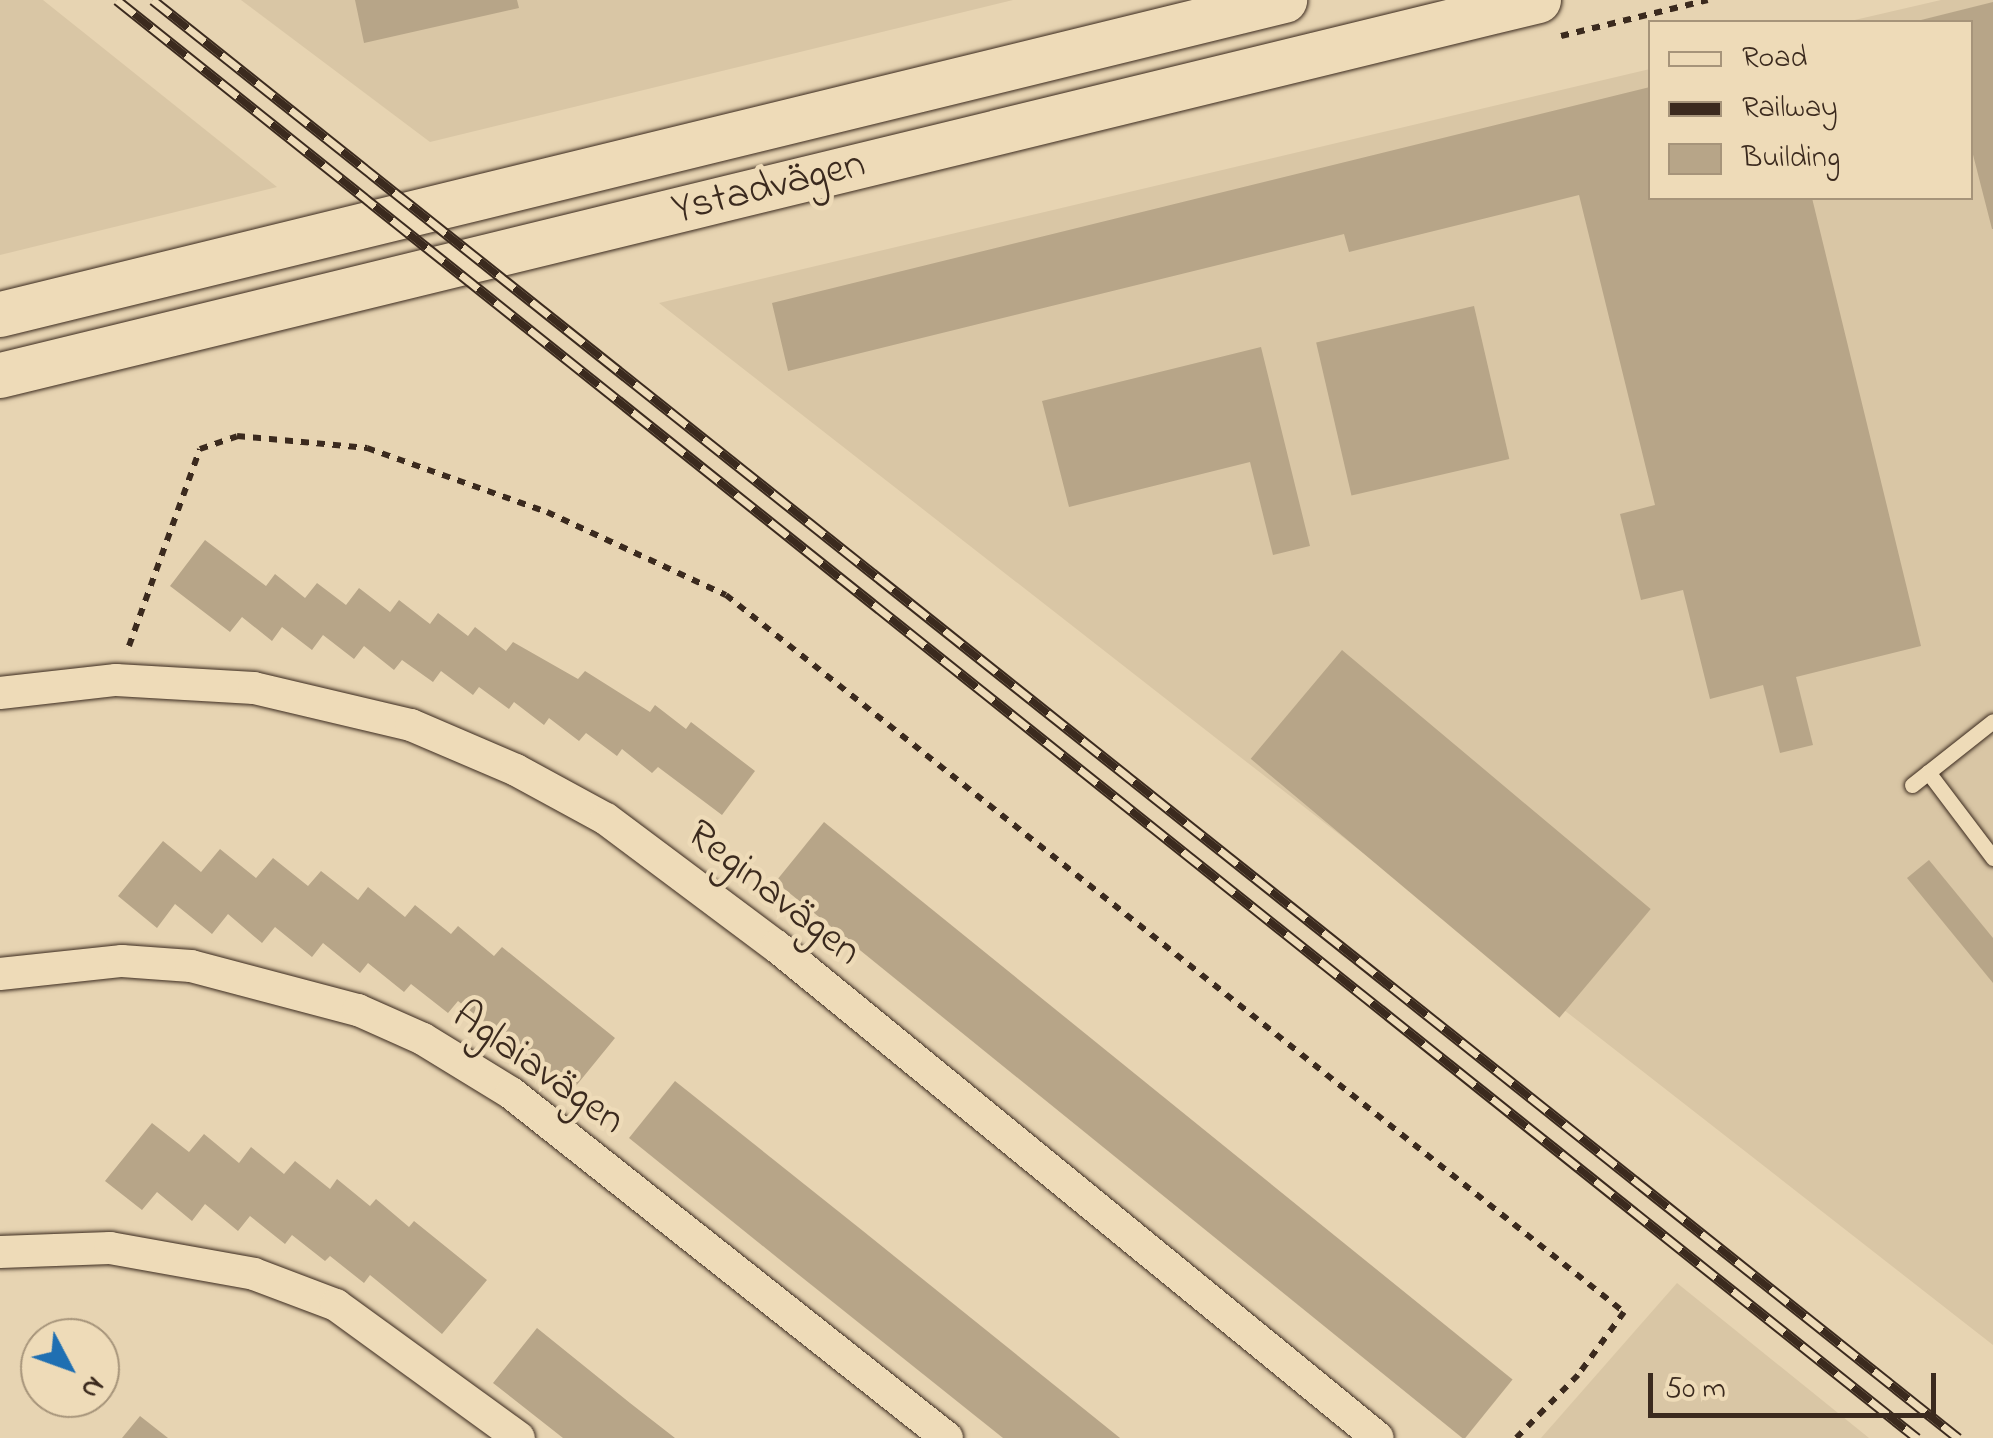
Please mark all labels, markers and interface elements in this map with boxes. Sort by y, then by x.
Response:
legend [1648,20,1973,200]
text: Road [1742,37,1807,81]
text: Railway [1742,87,1838,131]
text: Building [1742,137,1840,181]
street label: Ystadvägen [667,140,871,236]
street label: Reginavägen [676,810,870,978]
street label: Aglaiavägen [442,991,634,1147]
north arrow [20,1318,120,1418]
scale bar [1653,1353,1940,1415]
text: N [70,1366,113,1407]
text: 50 m [1665,1368,1726,1412]

